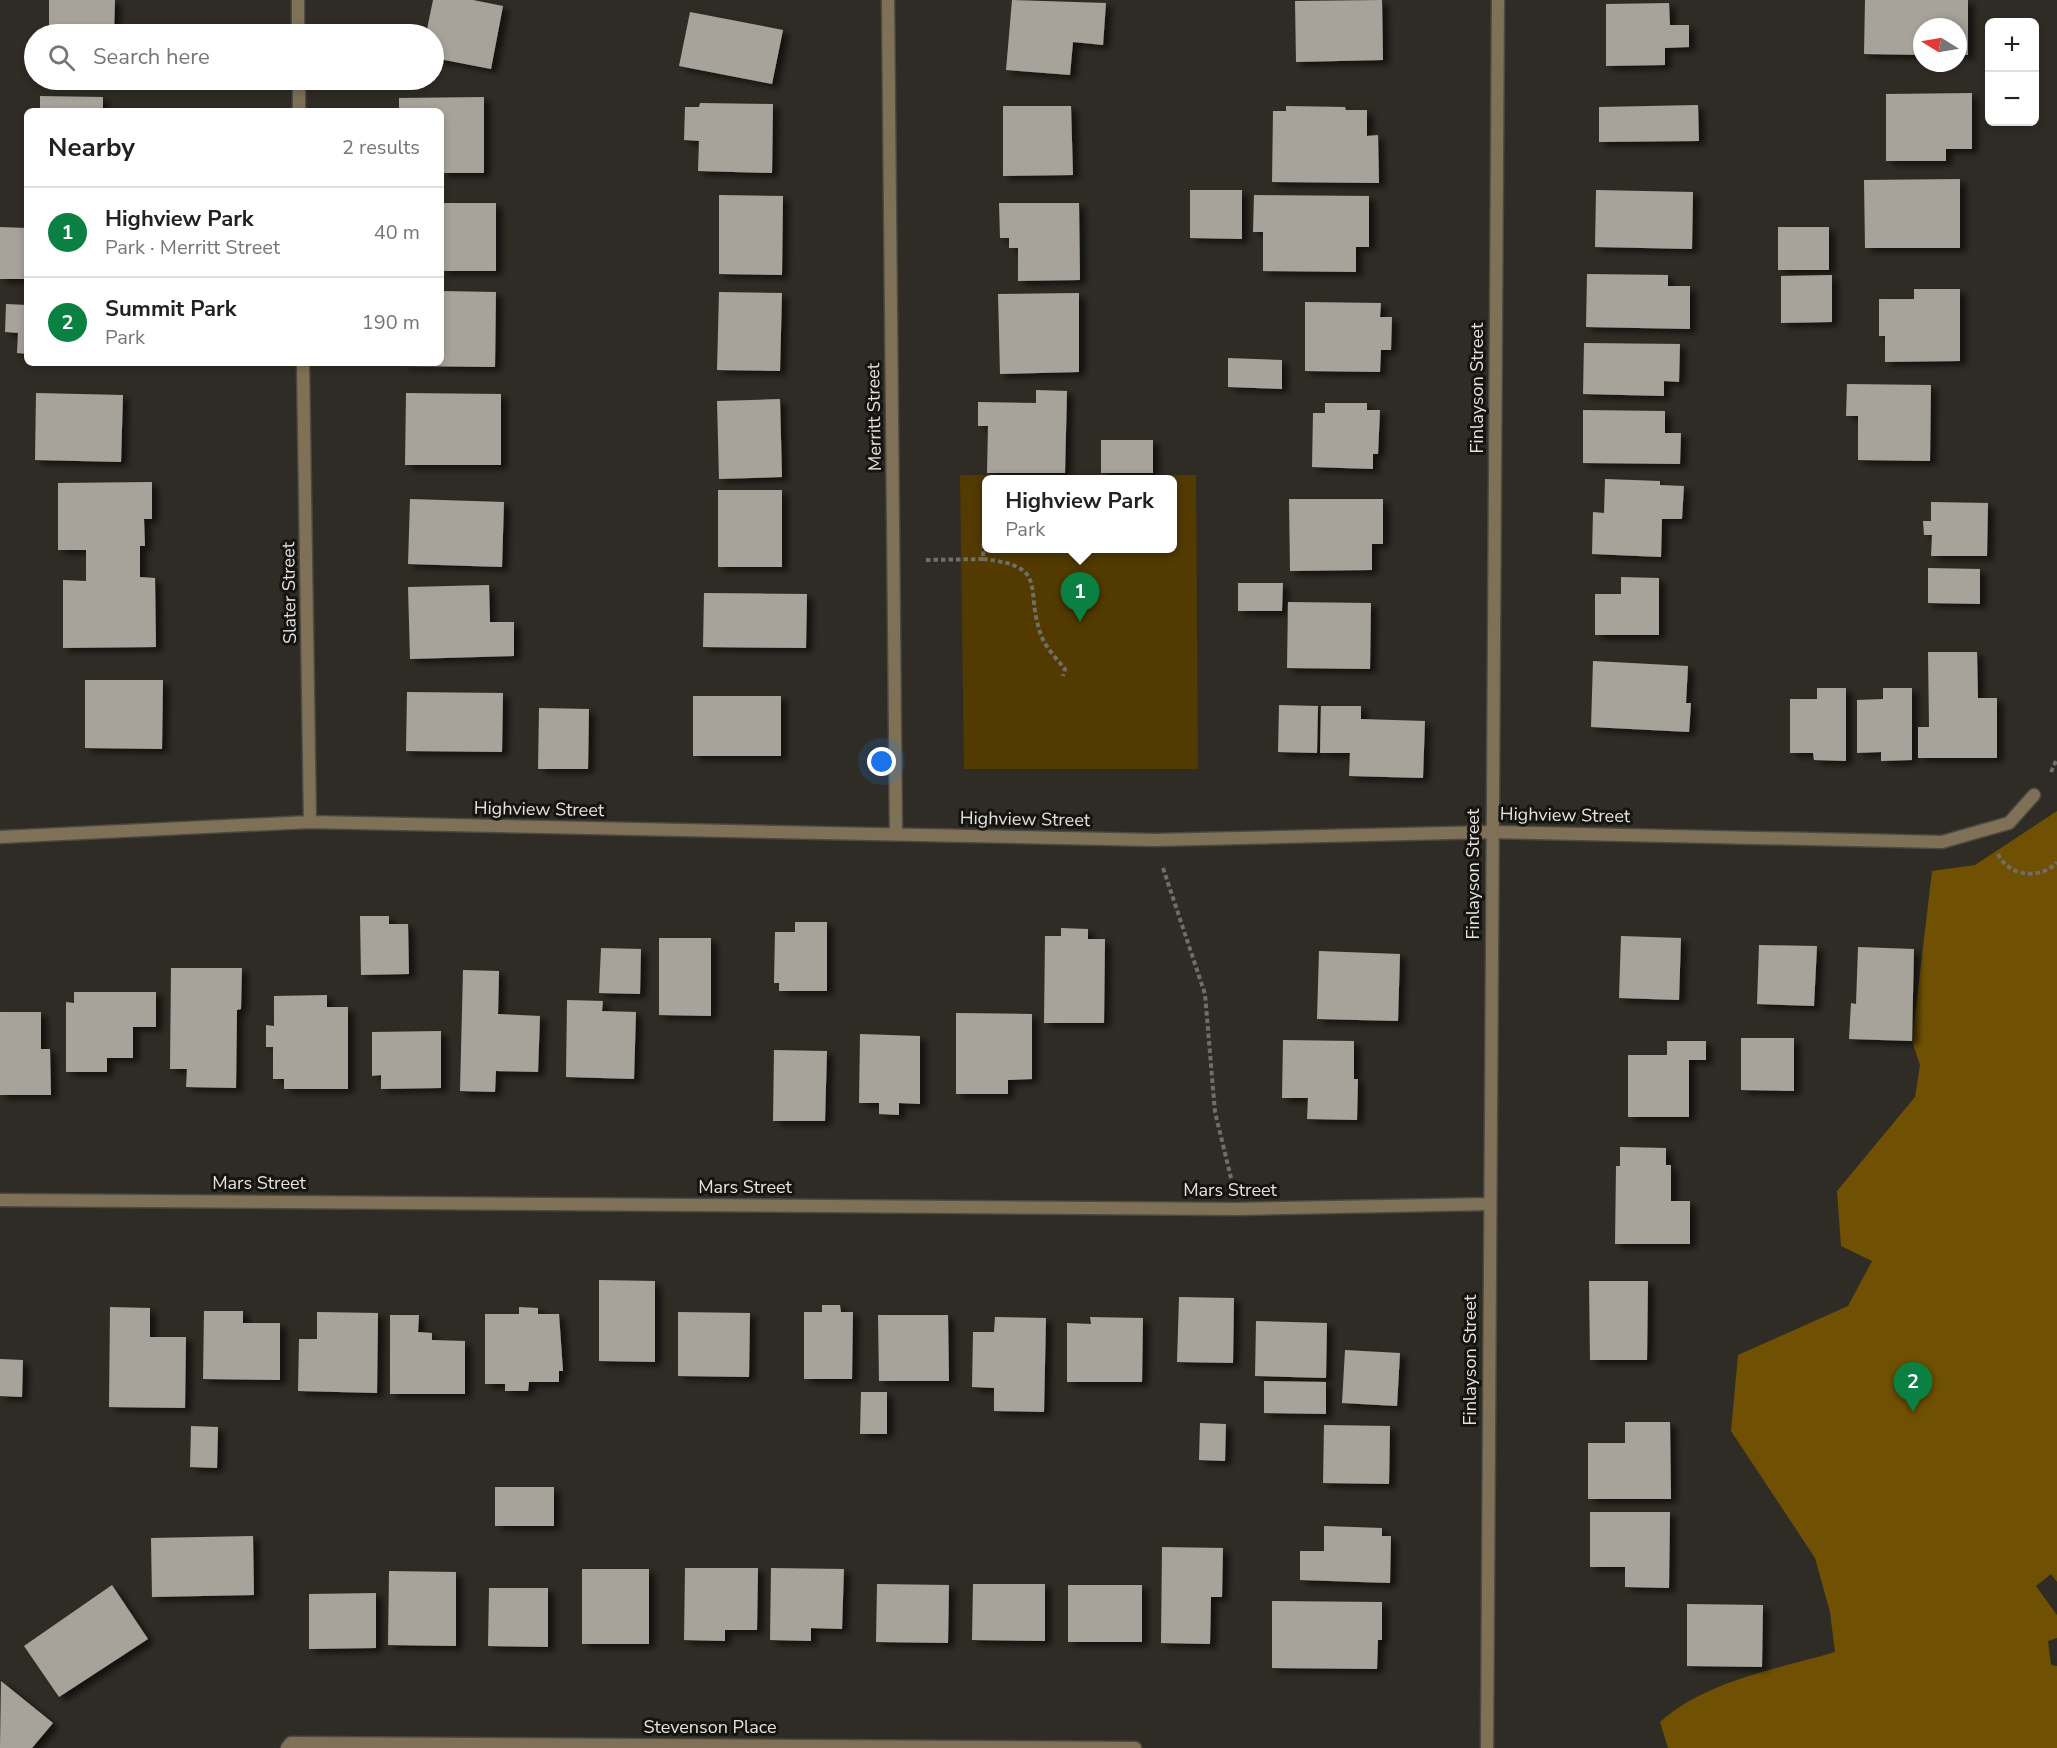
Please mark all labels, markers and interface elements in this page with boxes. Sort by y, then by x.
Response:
north arrow [1913,18,1967,72]
map controls [1985,18,2039,126]
button: + [1985,18,2039,72]
search box [24,24,444,90]
icon: search [45,41,78,74]
text: Search here [93,42,210,72]
button: − [1985,72,2039,126]
text: Nearby [48,130,135,165]
text: 2 results [342,134,420,161]
text: Highview Park [105,204,254,234]
text: 1 [62,219,74,246]
text: 40 m [374,219,420,246]
text: Park · Merritt Street [105,234,280,261]
text: Summit Park [105,294,237,324]
text: 2 [62,309,74,336]
text: 190 m [362,309,420,336]
street label: Finlayson Street [1465,322,1489,453]
text: Park [105,324,145,351]
street label: Merritt Street [861,362,887,471]
popup [982,475,1177,553]
text: Highview Park [1005,486,1154,516]
text: Park [1005,516,1045,543]
street label: Slater Street [276,541,302,644]
pin: 1 [1060,572,1100,622]
your location [867,747,896,776]
street label: Highview Street [474,796,605,822]
street label: Highview Street [1500,802,1631,828]
street label: Highview Street [960,806,1091,832]
street label: Finlayson Street [1461,808,1485,939]
street label: Mars Street [212,1171,307,1195]
street label: Mars Street [698,1175,793,1199]
street label: Mars Street [1183,1178,1278,1202]
street label: Finlayson Street [1458,1294,1482,1425]
pin: 2 [1894,1362,1932,1412]
street label: Stevenson Place [643,1715,777,1739]

